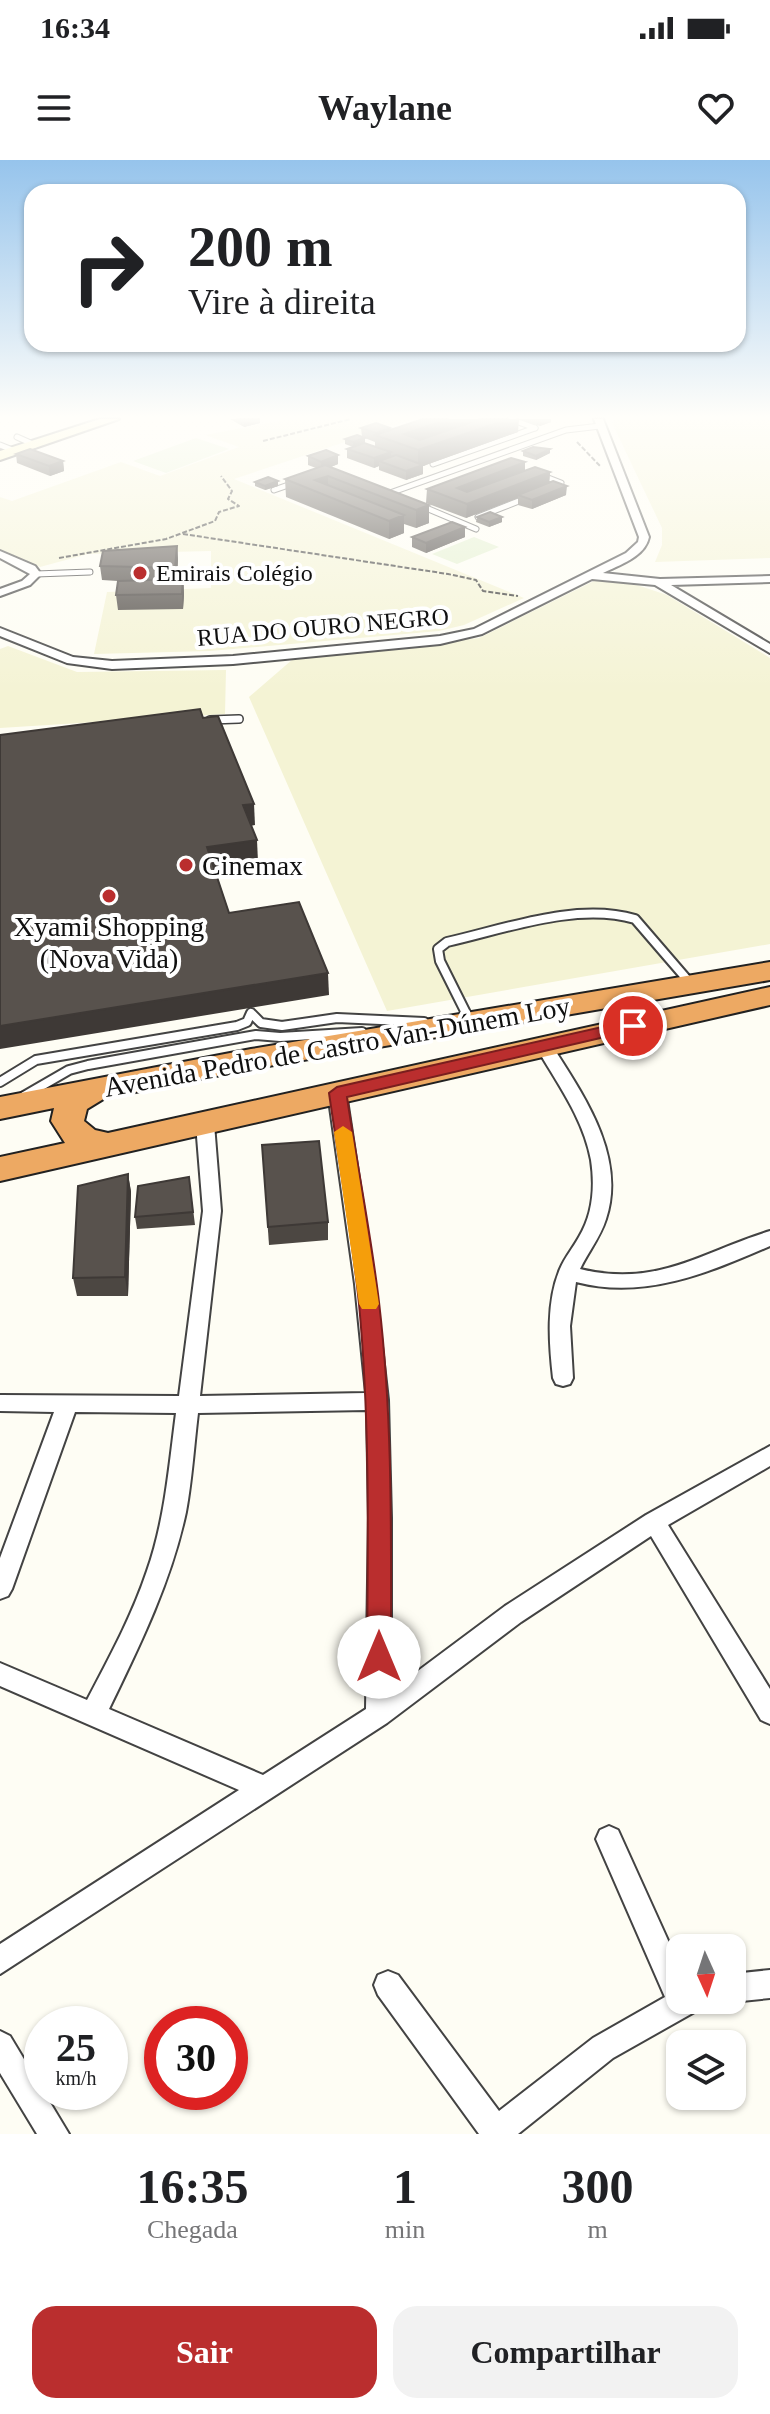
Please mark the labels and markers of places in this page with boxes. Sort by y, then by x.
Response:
place label: Emirais Colégio [156,560,313,586]
marker: Emirais Colégio [131,564,149,582]
place label: Cinemax [202,850,303,881]
marker: Cinemax [177,856,195,874]
marker: Xyami Shopping (Nova Vida) [100,887,118,905]
place label: Xyami Shopping (Nova Vida) [14,911,204,974]
pin [599,992,667,1060]

